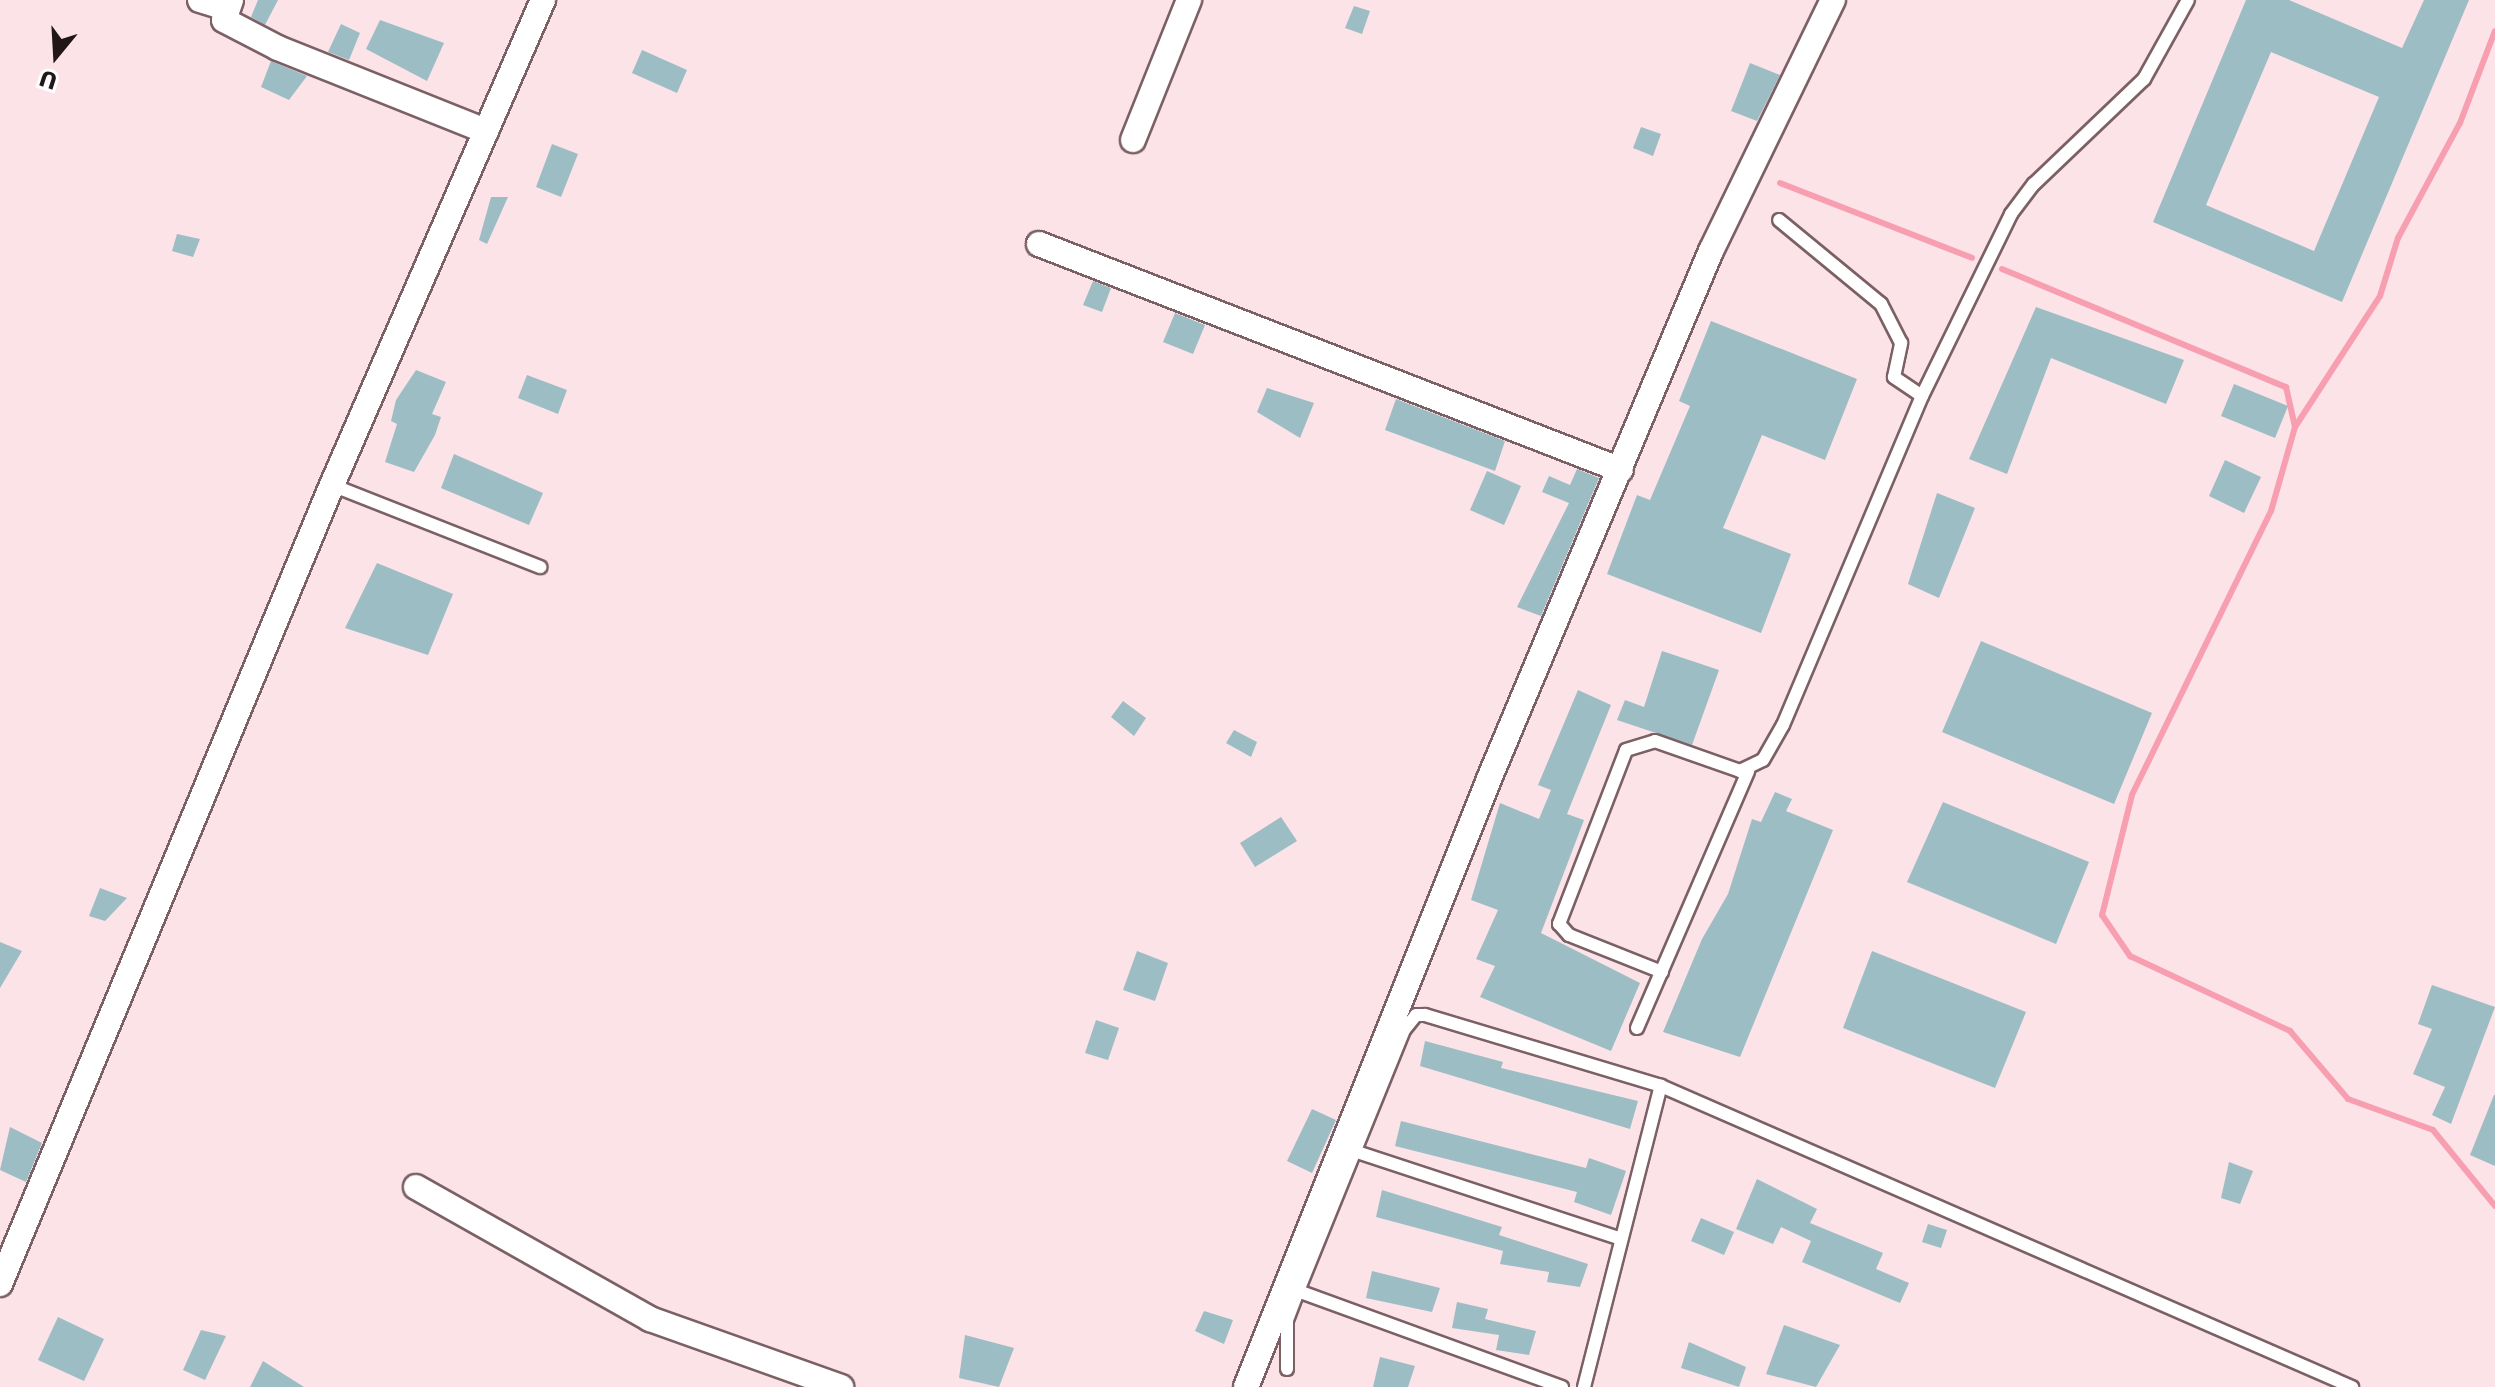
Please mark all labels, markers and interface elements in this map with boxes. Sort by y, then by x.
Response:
north arrow [16,16,96,96]
text: U [36,65,61,94]

